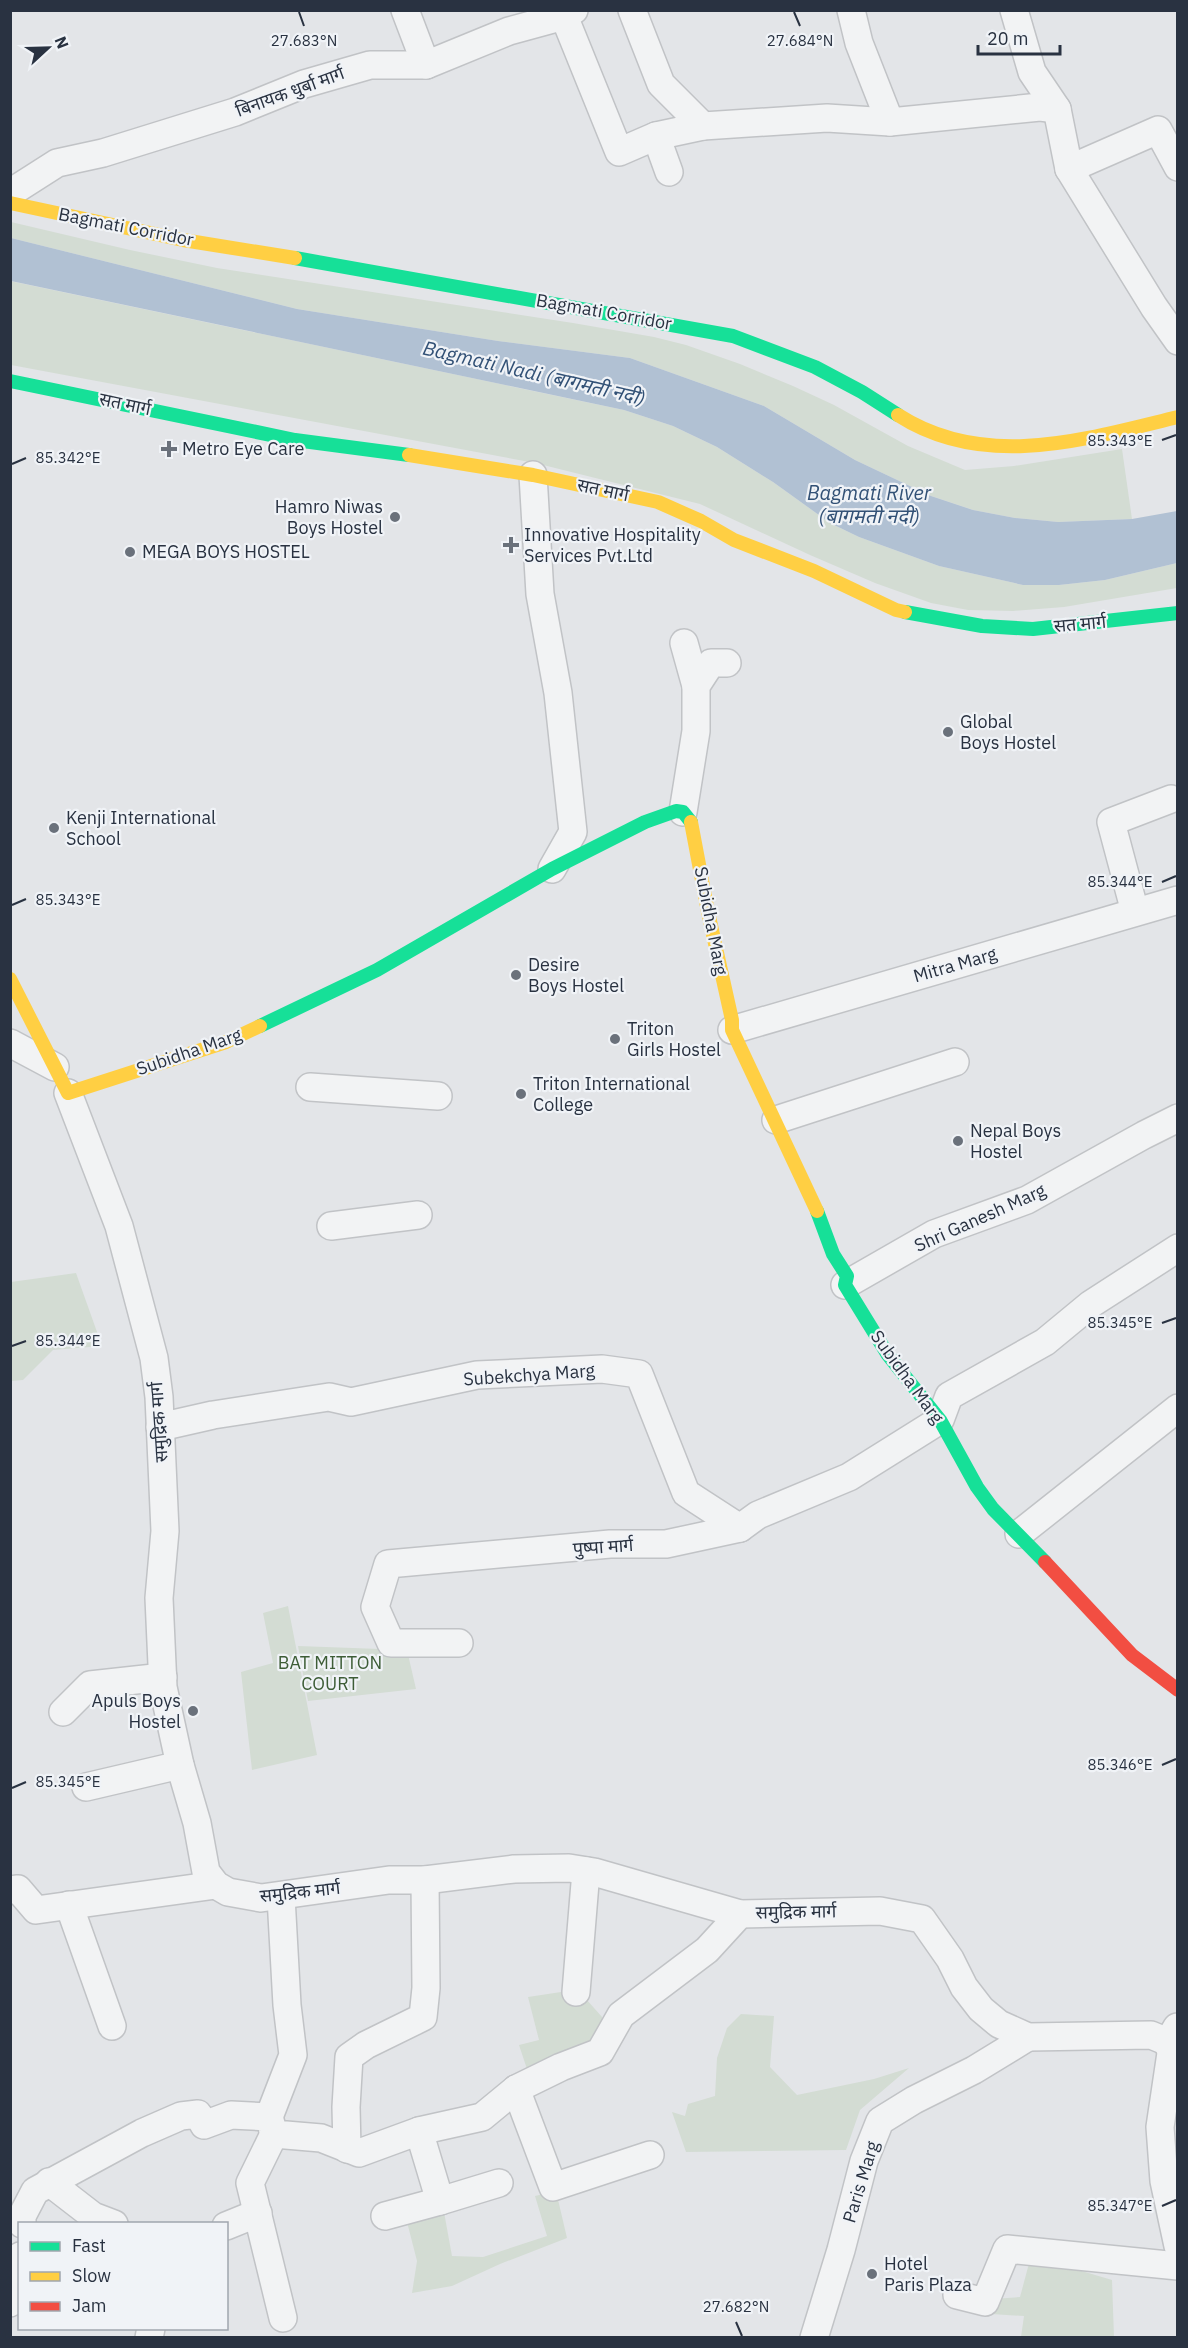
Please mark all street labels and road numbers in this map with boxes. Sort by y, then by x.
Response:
street label: बिनायक धुर्बा मार्ग [232,61,349,123]
street label: Bagmati Corridor [56,202,196,251]
street label: Bagmati Corridor [534,288,674,335]
street label: सत मार्ग [97,387,154,420]
street label: सत मार्ग [575,473,632,506]
street label: सत मार्ग [1053,610,1108,637]
street label: Subidha Marg [690,865,733,978]
street label: Mitra Marg [910,942,1000,987]
street label: Subidha Marg [133,1023,245,1080]
street label: Shri Ganesh Marg [911,1178,1050,1257]
street label: Subidha Marg [866,1325,949,1428]
street label: Subekchya Marg [462,1358,596,1391]
street label: समुद्रिक मार्ग [144,1380,174,1463]
street label: पुष्पा मार्ग [572,1533,635,1561]
street label: समुद्रिक मार्ग [259,1876,342,1908]
street label: समुद्रिक मार्ग [755,1899,838,1925]
street label: Paris Marg [837,2138,884,2226]

